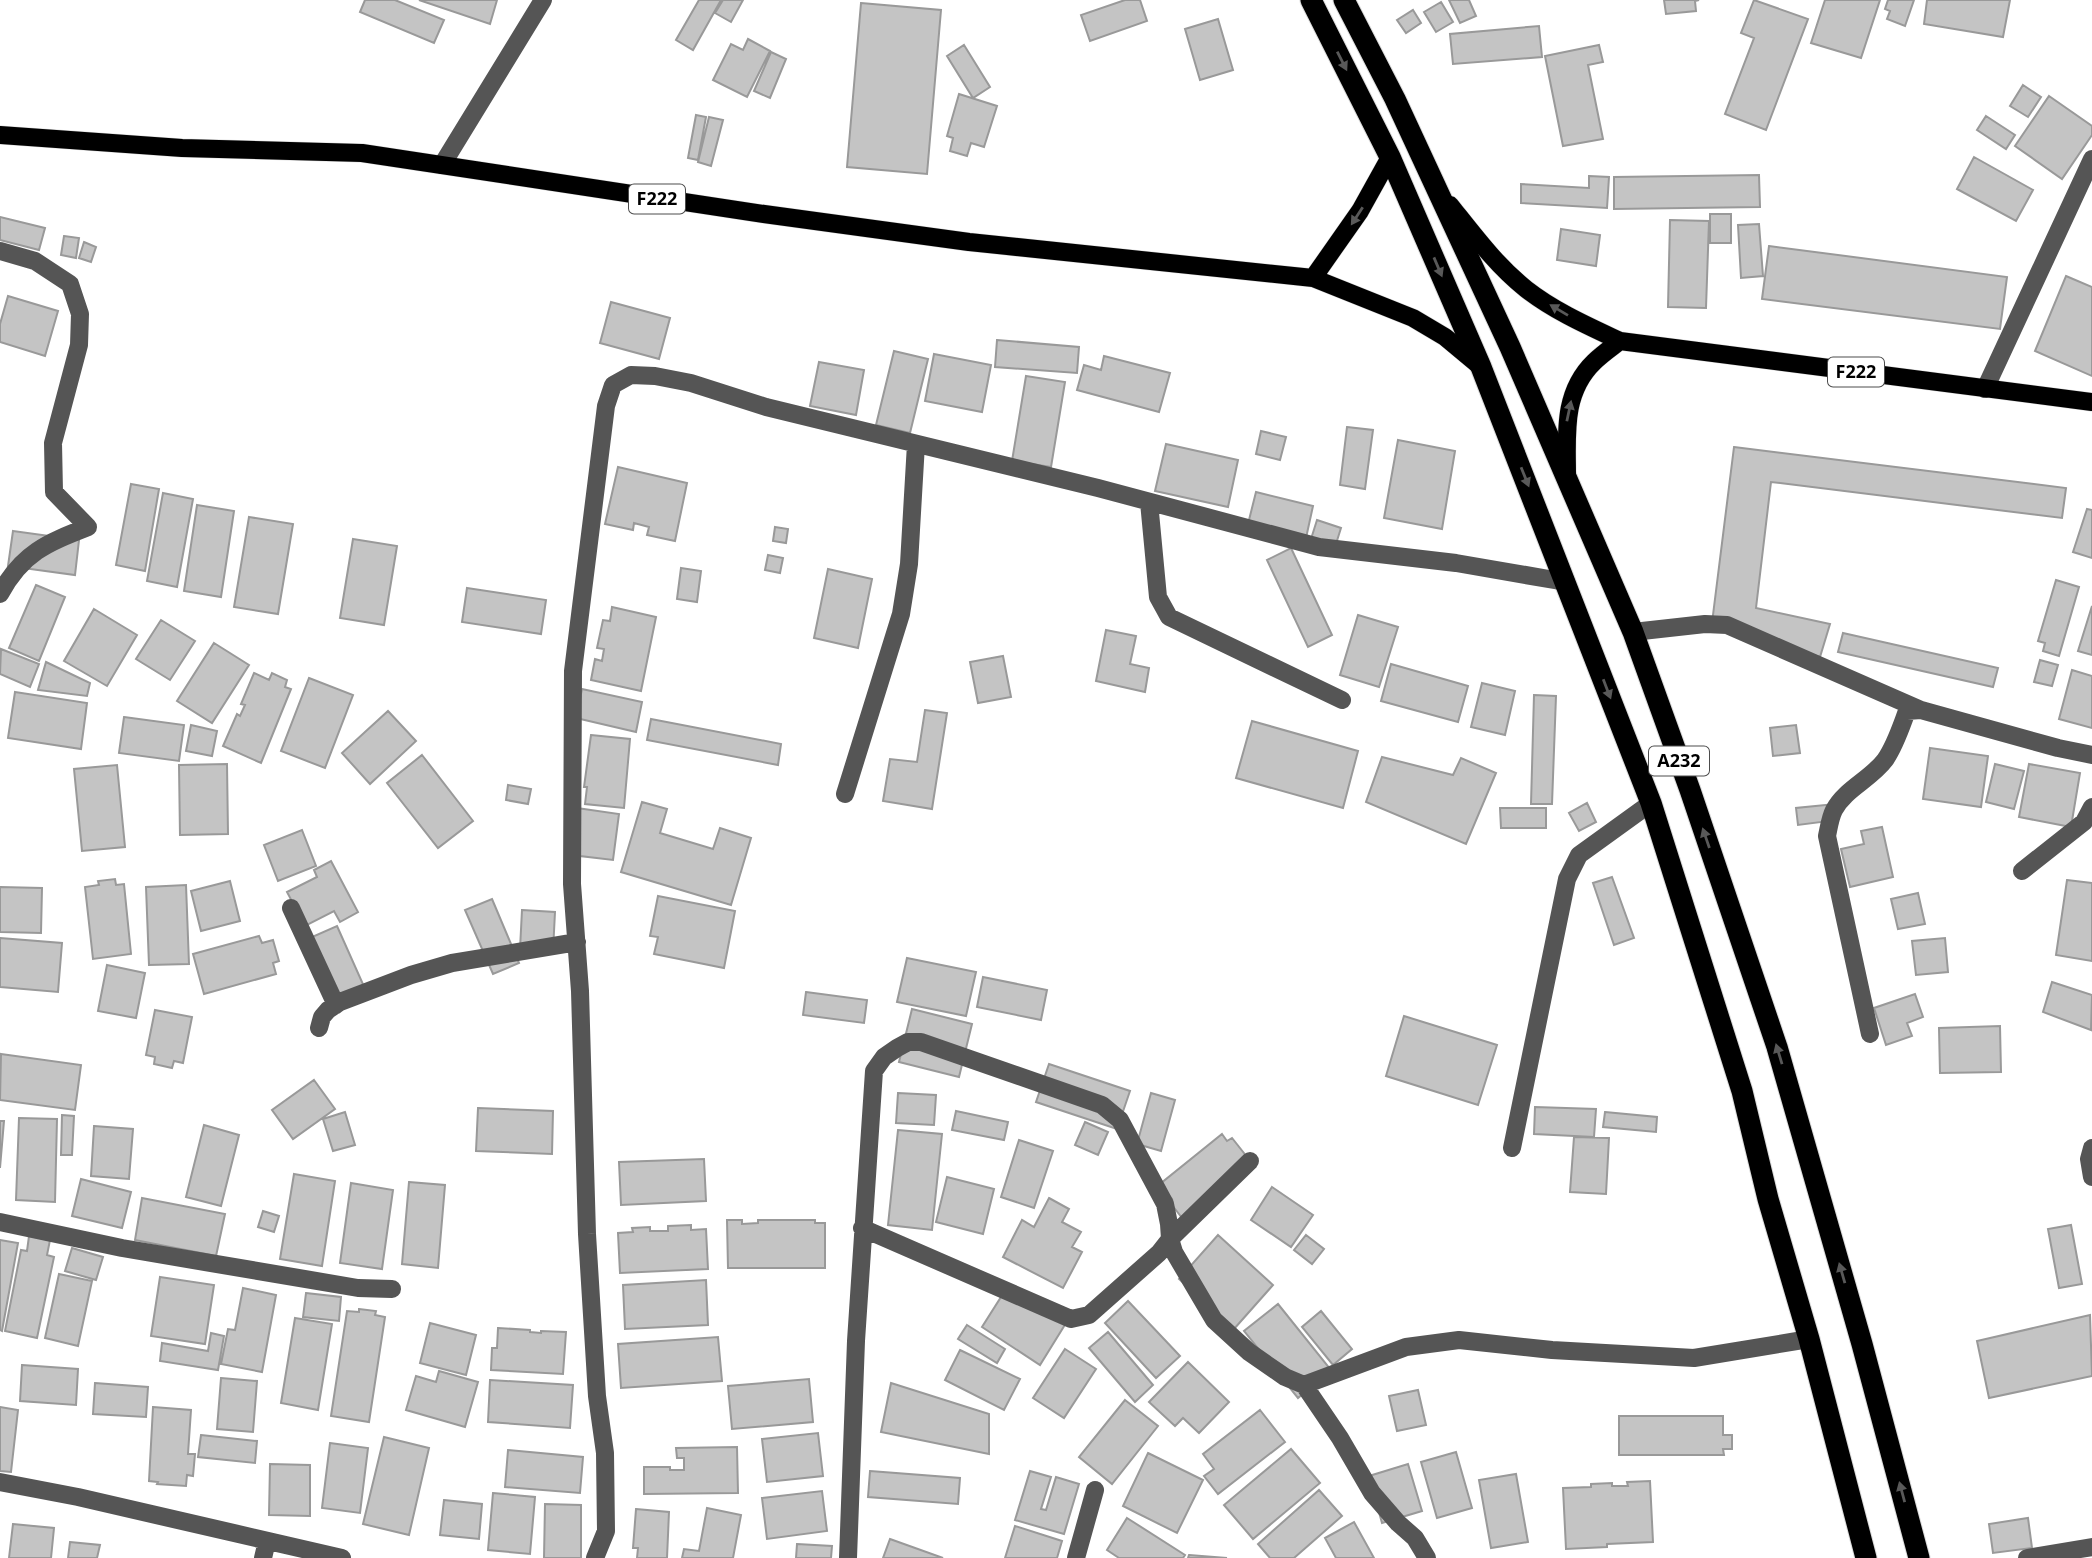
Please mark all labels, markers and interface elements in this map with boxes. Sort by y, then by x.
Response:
one-way arrow [1336,51,1347,71]
road number: F222 [629,184,685,214]
one-way arrow [1350,207,1363,226]
one-way arrow [1432,257,1444,277]
one-way arrow [1550,304,1569,317]
road number: F222 [1828,358,1884,386]
one-way arrow [1564,400,1575,422]
one-way arrow [1519,467,1530,488]
one-way arrow [1602,679,1613,700]
road number: A232 [1649,746,1709,776]
one-way arrow [1700,828,1711,849]
one-way arrow [1773,1043,1783,1064]
one-way arrow [1836,1262,1846,1283]
one-way arrow [1896,1481,1907,1503]

